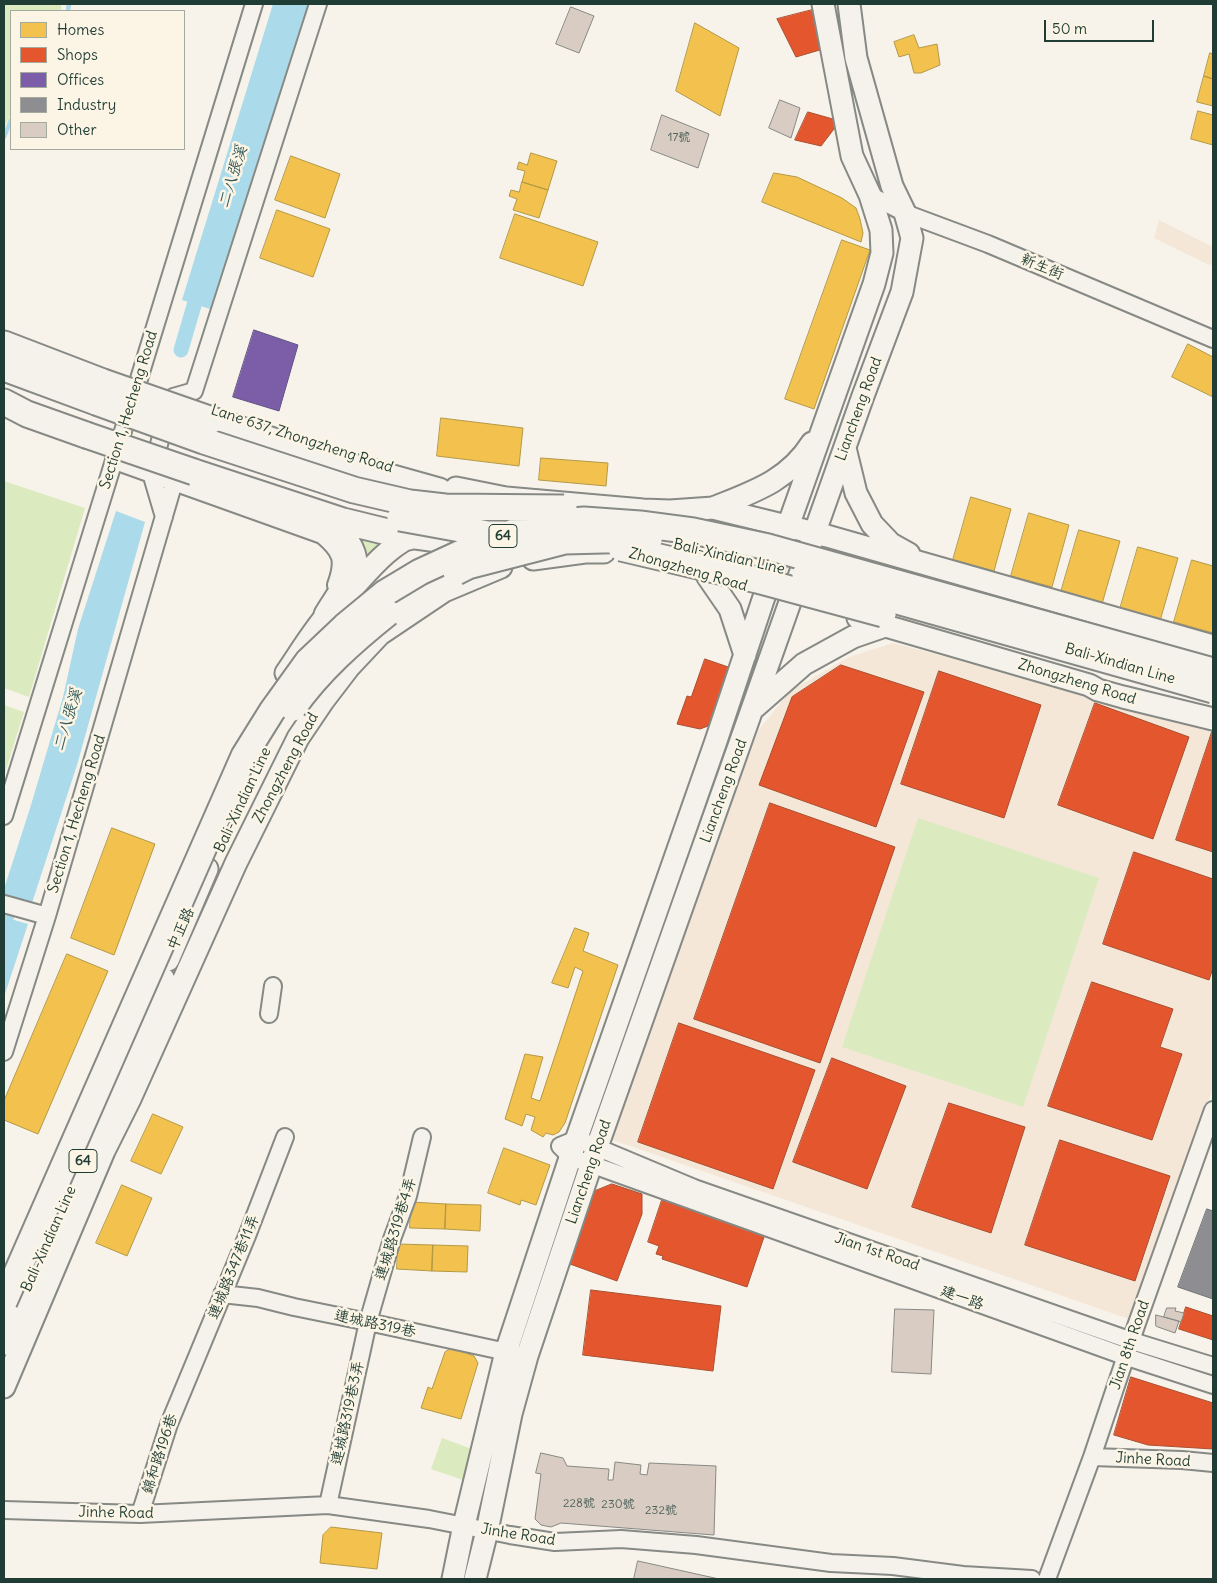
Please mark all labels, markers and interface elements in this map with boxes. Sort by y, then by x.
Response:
legend [10,10,185,150]
scale bar [1047,10,1157,42]
text: 50 m [1052,19,1087,38]
text: Homes [57,20,104,39]
text: Shops [57,45,98,64]
text: Offices [57,70,104,89]
text: Industry [57,95,116,114]
text: Other [57,120,97,139]
house number: 17號 [668,131,690,145]
water label: 二八張溪 [214,144,252,210]
street label: 新生街 [1018,250,1066,284]
street label: Section 1, Hecheng Road [96,329,162,491]
street label: Liancheng Road [832,355,886,463]
street label: Lane 637, Zhongzheng Road [209,401,395,477]
road number: 64 [489,524,517,548]
street label: Bali-Xindian Line [671,535,787,579]
street label: Zhongzheng Road [627,544,749,596]
street label: Bali-Xindian Line [1063,640,1177,688]
street label: Zhongzheng Road [1016,656,1138,708]
water label: 二八張溪 [49,687,87,753]
street label: Zhongzheng Road [249,710,323,826]
street label: Section 1, Hecheng Road [44,733,110,895]
street label: Liancheng Road [697,737,751,845]
street label: Bali-Xindian Line [211,745,275,855]
street label: 中正路 [164,905,198,953]
street label: Liancheng Road [563,1118,615,1226]
road number: 64 [69,1150,97,1172]
street label: 連城路319巷4弄 [372,1175,420,1283]
street label: Bali-Xindian Line [18,1183,80,1295]
street label: 連城路347巷11弄 [205,1212,263,1322]
street label: Jian 1st Road [832,1229,922,1275]
street label: 建一路 [938,1282,986,1314]
street label: Jian 8th Road [1106,1298,1154,1392]
street label: 連城路319巷 [333,1307,417,1341]
street label: 連城路319巷3弄 [328,1359,368,1467]
street label: 錦和路196巷 [139,1412,181,1496]
street label: Jinhe Road [1115,1449,1191,1471]
house number: 228號 [563,1497,595,1511]
house number: 230號 [601,1498,635,1512]
street label: Jinhe Road [78,1503,154,1523]
house number: 232號 [645,1504,677,1518]
street label: Jinhe Road [479,1520,557,1550]

